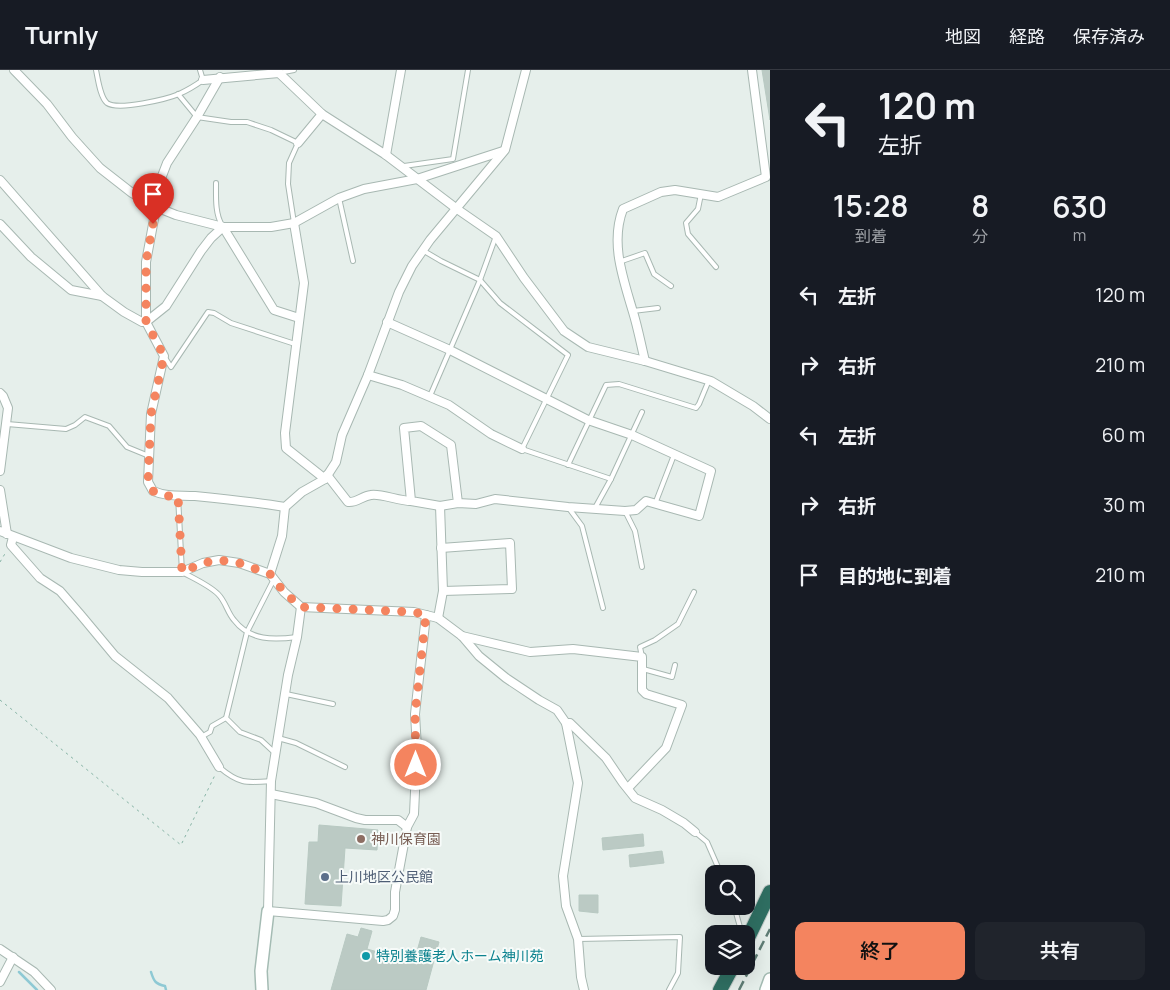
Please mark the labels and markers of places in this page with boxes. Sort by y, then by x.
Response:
pin [132,173,174,224]
place label: 神川保育園 [371,829,441,848]
marker: 神川保育園 [355,833,367,845]
place label: 上川地区公民館 [335,867,433,886]
marker: 上川地区公民館 [319,871,331,883]
place label: 特別養護老人ホーム神川苑 [376,946,544,965]
marker: 特別養護老人ホーム神川苑 [360,950,372,962]

